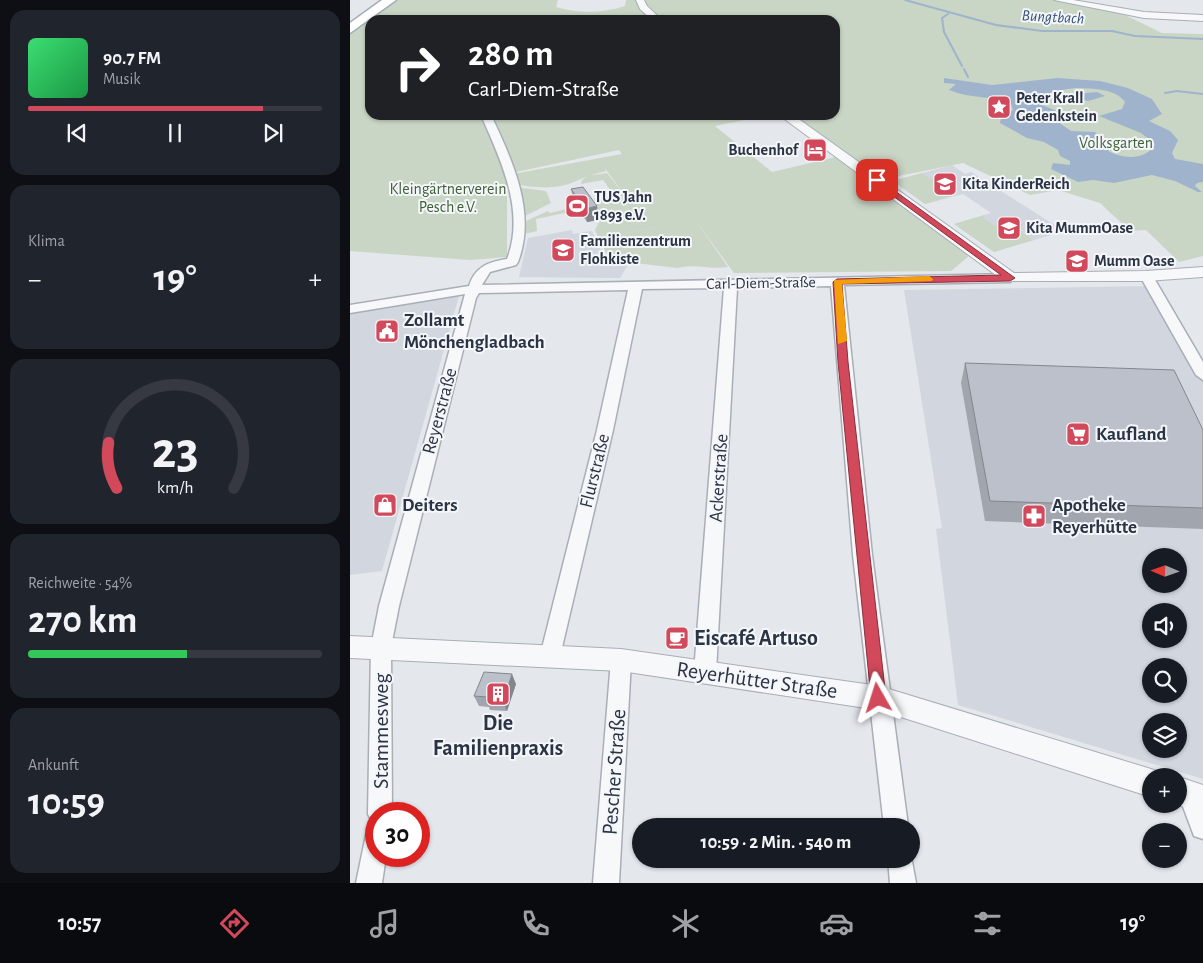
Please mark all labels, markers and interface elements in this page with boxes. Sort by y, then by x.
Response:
water label: Bungtbach [1021,7,1085,27]
icon: right [385,35,450,100]
text: 280 m [468,37,554,72]
text: 90.7 FM [103,49,161,68]
text: Musik [103,71,141,87]
text: Carl-Diem-Straße [468,78,619,100]
place label: Peter Krall Gedenkstein [1016,90,1097,124]
place icon: Peter Krall Gedenkstein [986,94,1012,120]
icon: previous [63,119,91,147]
icon: pause [161,119,189,147]
icon: next [259,119,287,147]
park label: Volksgarten [1079,135,1153,151]
hotel icon: Buchenhof [802,137,828,163]
place label: Buchenhof [728,142,800,158]
pin [856,159,898,201]
icon: arrive [863,166,891,194]
school or university icon: Kita KinderReich [932,171,958,197]
place label: Kita KinderReich [962,176,1070,192]
park label: Kleingärtnerverein Pesch e.V. [390,181,506,215]
place label: TUS Jahn 1893 e.V. [594,189,652,223]
sports icon: TUS Jahn 1893 e.V. [564,193,590,219]
school or university icon: Kita MummOase [996,215,1022,241]
place label: Kita MummOase [1026,220,1134,236]
text: Klima [28,233,65,249]
place label: Familienzentrum Flohkiste [580,233,691,267]
school or university icon: Familienzentrum Flohkiste [550,237,576,263]
school or university icon: Mumm Oase [1064,248,1090,274]
place label: Mumm Oase [1094,253,1175,269]
text: 19° [153,260,197,298]
text: − [28,266,41,294]
text: + [309,266,322,294]
street label: Carl-Diem-Straße [706,274,816,292]
place label: Zollamt Mönchengladbach [404,311,545,352]
public building icon: Zollamt Mönchengladbach [374,318,400,344]
street label: Reyerstraße [419,366,461,456]
supermarket icon: Kaufland [1065,421,1091,447]
text: 23 [152,425,198,477]
place label: Kaufland [1096,425,1166,444]
street label: Flurstraße [577,432,613,510]
street label: Ackerstraße [706,433,732,523]
text: km/h [157,479,193,497]
shop icon: Deiters [372,492,398,518]
place label: Deiters [402,496,457,515]
place label: Apotheke Reyerhütte [1052,496,1137,537]
pharmacy icon: Apotheke Reyerhütte [1021,503,1047,529]
north arrow [1142,548,1188,592]
map controls [1142,548,1187,868]
text: Reichweite · 54% [28,575,132,591]
text: 270 km [28,602,137,640]
button: sound [1142,603,1187,648]
cafe icon: Eiscafé Artuso [664,625,690,651]
place label: Eiscafé Artuso [694,627,818,649]
street label: Reyerhütter Straße [675,658,839,702]
button: search [1142,658,1187,703]
position arrow [851,671,903,723]
street label: Stammesweg [370,673,392,789]
building icon: Die Familienpraxis [485,681,511,707]
street label: Pescher Straße [599,708,629,836]
place label: Die Familienpraxis [433,712,563,759]
button: layers [1142,713,1187,758]
text: Ankunft [28,757,79,773]
button: + [1142,768,1187,813]
text: 10:59 [28,784,105,822]
speed limit sign: 30 [365,802,430,867]
button: − [1142,823,1187,868]
text: 10:59 · 2 Min. · 540 m [701,833,851,852]
icon: directions [217,906,252,941]
icon: music [367,906,402,941]
icon: phone [518,906,553,941]
icon: climate [668,906,703,941]
icon: car [819,906,854,941]
icon: filters [970,906,1005,941]
text: 10:57 [58,912,101,934]
text: 19° [1120,912,1145,934]

